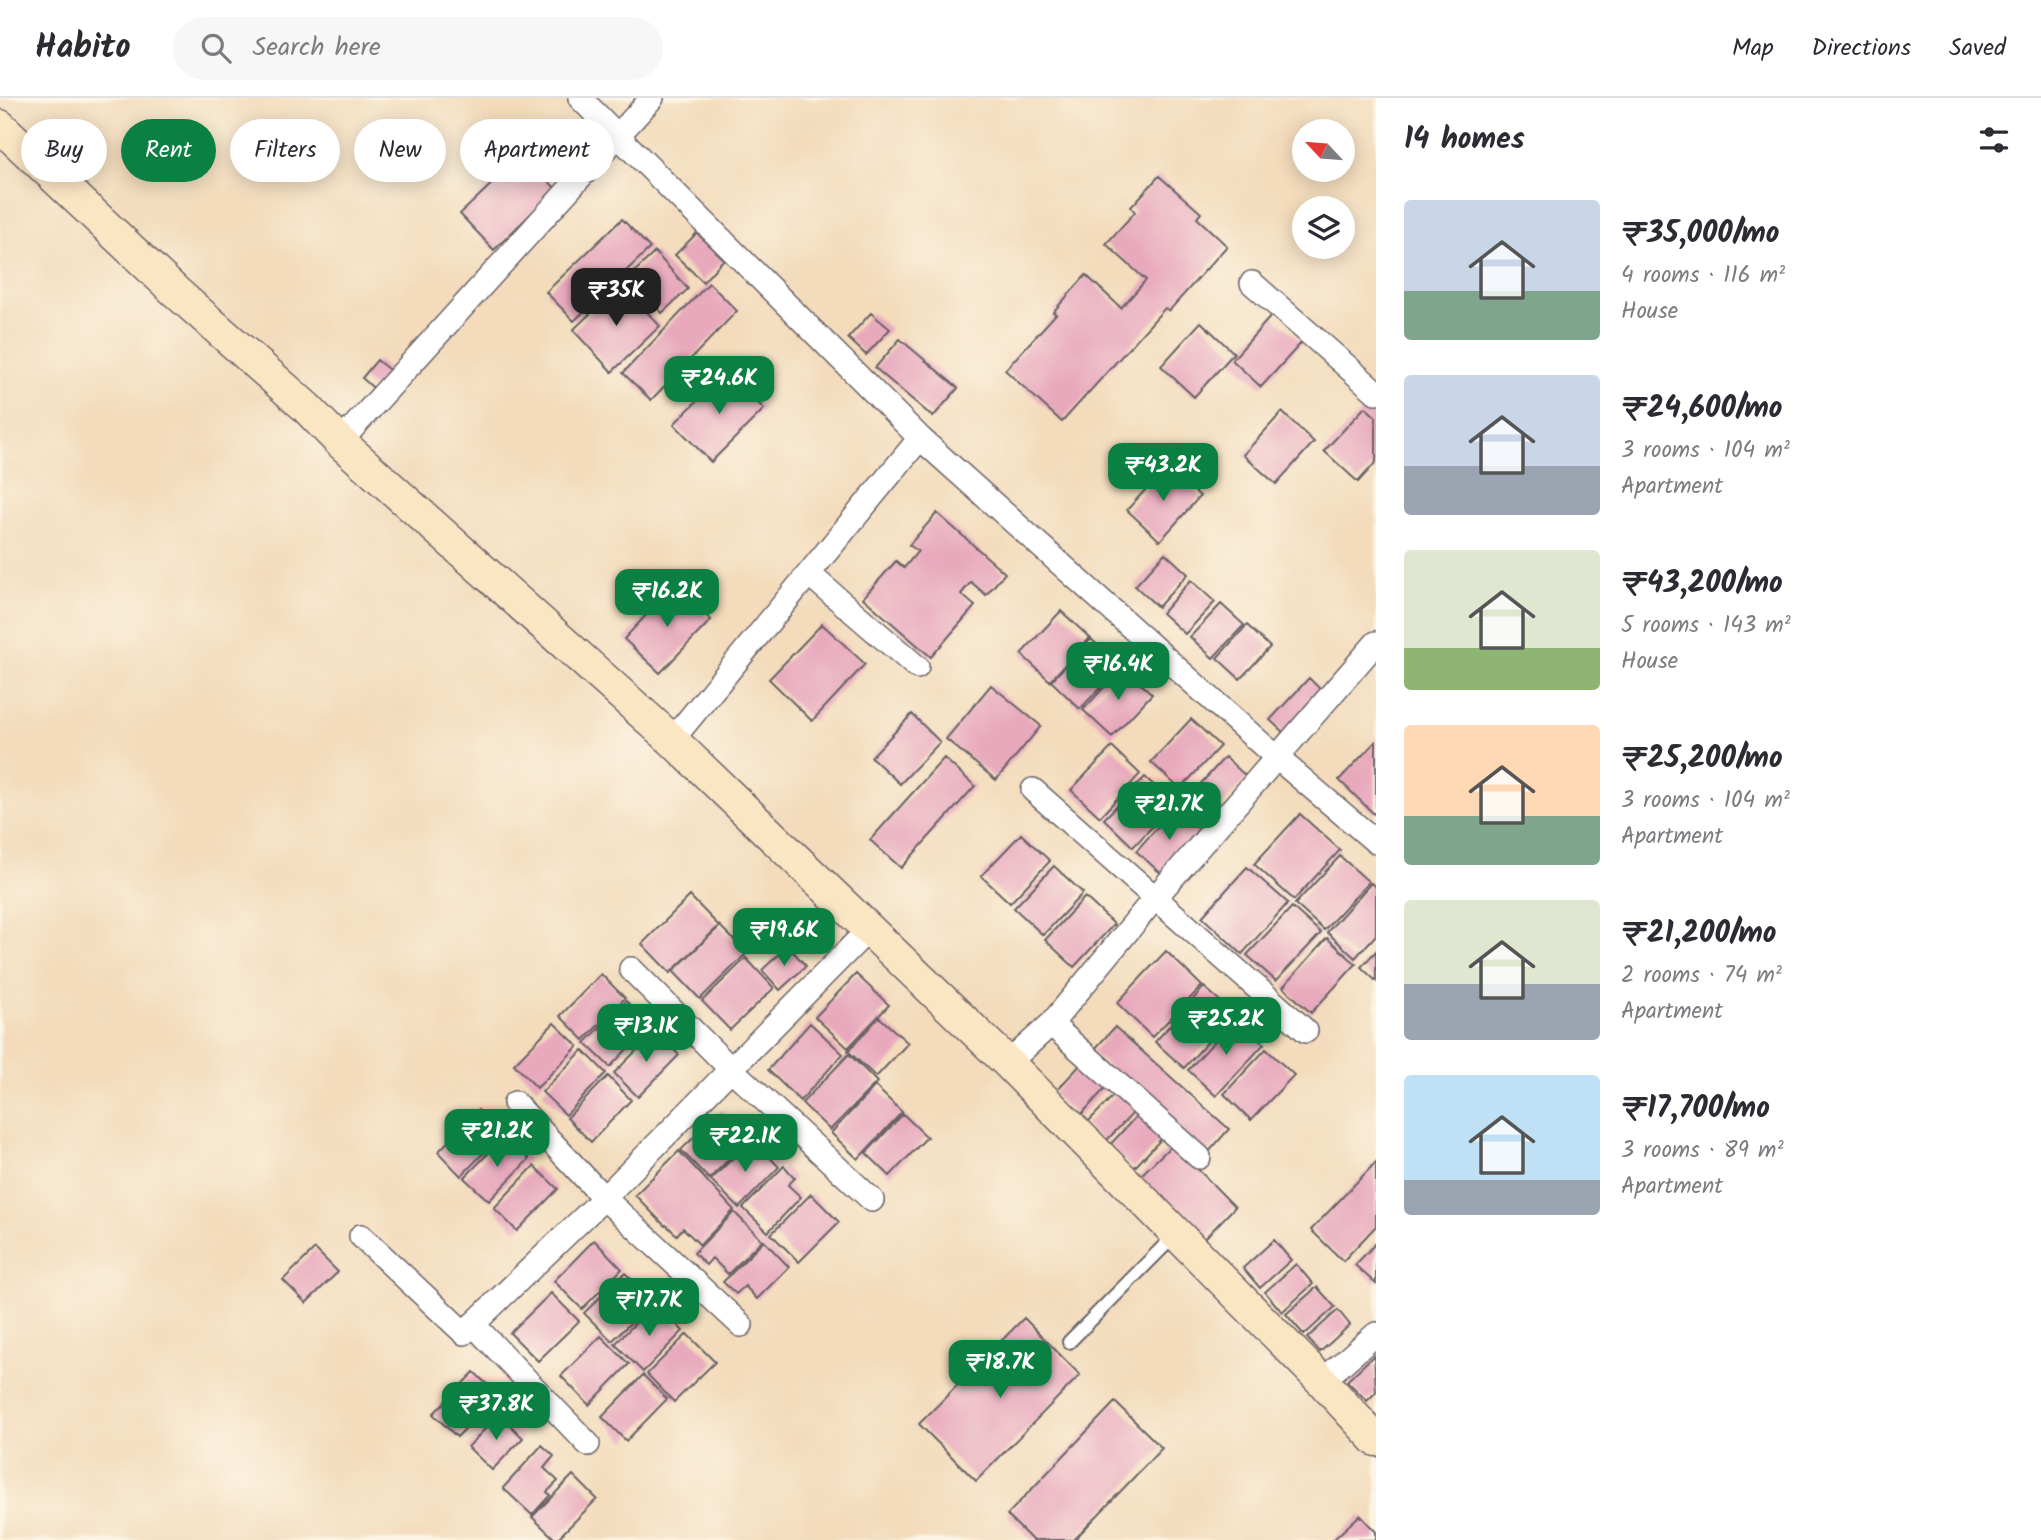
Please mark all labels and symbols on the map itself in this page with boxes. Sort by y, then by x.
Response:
north arrow [1292,119,1354,182]
pin: ₹35K [575,268,657,328]
pin: ₹24.6K [662,356,776,416]
pin: ₹43.2K [1106,444,1220,503]
pin: ₹16.2K [610,570,724,629]
pin: ₹16.4K [1061,642,1175,702]
pin: ₹21.7K [1112,782,1226,842]
pin: ₹19.6K [727,908,841,968]
pin: ₹25.2K [1169,998,1283,1057]
pin: ₹13.1K [589,1004,703,1064]
pin: ₹21.2K [440,1110,554,1169]
pin: ₹22.1K [688,1114,802,1174]
pin: ₹17.7K [592,1278,706,1338]
pin: ₹18.7K [943,1340,1057,1400]
pin: ₹37.8K [439,1382,553,1442]

